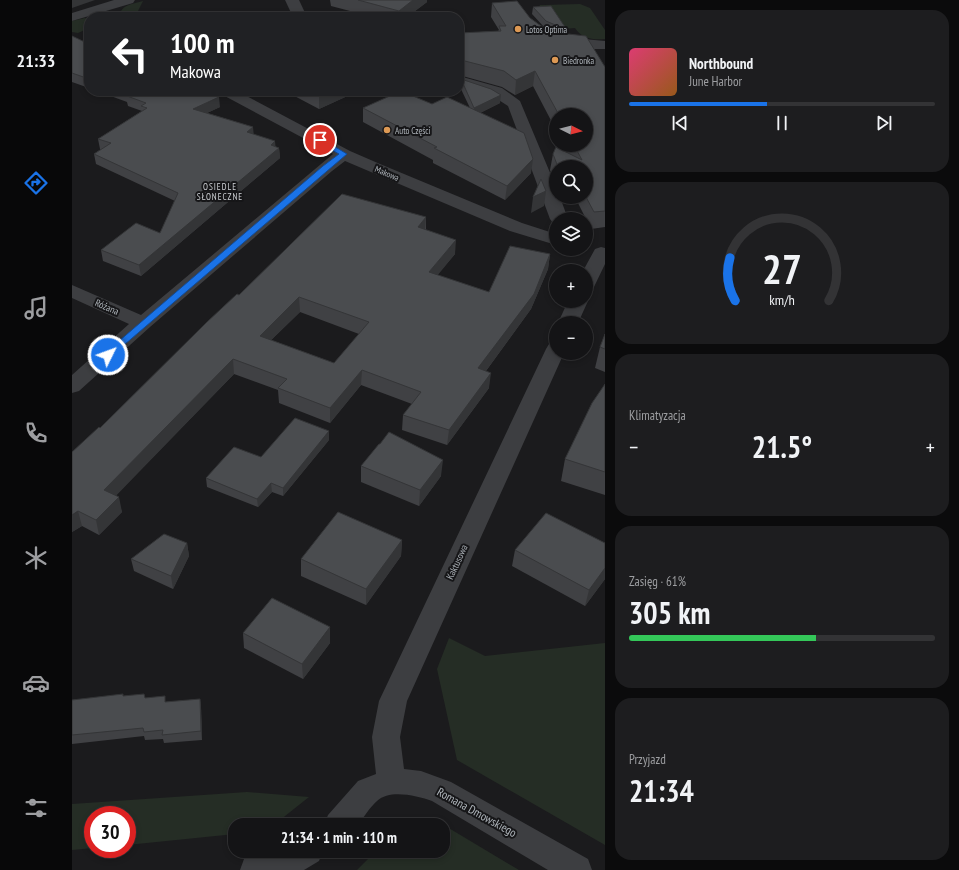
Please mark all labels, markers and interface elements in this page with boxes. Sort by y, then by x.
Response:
text: 100 m [170,24,234,61]
marker: Lotos Optima [513,24,523,34]
place label: Lotos Optima [526,24,568,35]
icon: left [104,28,156,80]
text: 21:33 [17,49,55,72]
text: Northbound [689,54,753,73]
marker: Biedronka [550,55,560,65]
place label: Biedronka [563,55,595,66]
text: Makowa [170,60,221,83]
text: June Harbor [689,73,742,90]
north arrow [549,108,593,152]
map controls [549,108,593,360]
icon: previous [669,112,691,134]
icon: pause [771,112,793,134]
icon: next [873,112,895,134]
pin [303,123,337,157]
marker: Auto Części [382,125,392,135]
place label: Auto Części [395,125,430,136]
icon: arrive [309,129,331,151]
button: search [549,160,593,204]
street label: Makowa [373,163,401,183]
icon: directions [22,169,50,197]
district label: OSIEDLE SŁONECZNE [197,181,243,202]
button: layers [549,212,593,256]
text: 27 [762,242,802,295]
button: + [549,264,593,308]
text: km/h [769,290,795,309]
icon: music [22,294,50,322]
street label: Różana [93,296,121,318]
button: − [549,316,593,360]
position arrow [87,334,129,376]
text: Klimatyzacja [629,407,686,424]
icon: phone [22,419,50,447]
text: 21.5° [752,427,812,466]
text: − [629,433,638,461]
text: + [926,433,935,461]
street label: Kaktusowa [443,542,471,582]
icon: climate [22,544,50,572]
text: Zasięg · 61% [629,573,686,590]
text: 305 km [629,593,710,632]
icon: car [22,669,50,697]
text: Przyjazd [629,751,666,768]
text: 21:34 [629,771,694,810]
street label: Romana Dmowskiego [435,784,519,840]
icon: filters [22,794,50,822]
speed limit sign: 30 [84,806,136,858]
text: 21:34 · 1 min · 110 m [281,828,397,847]

